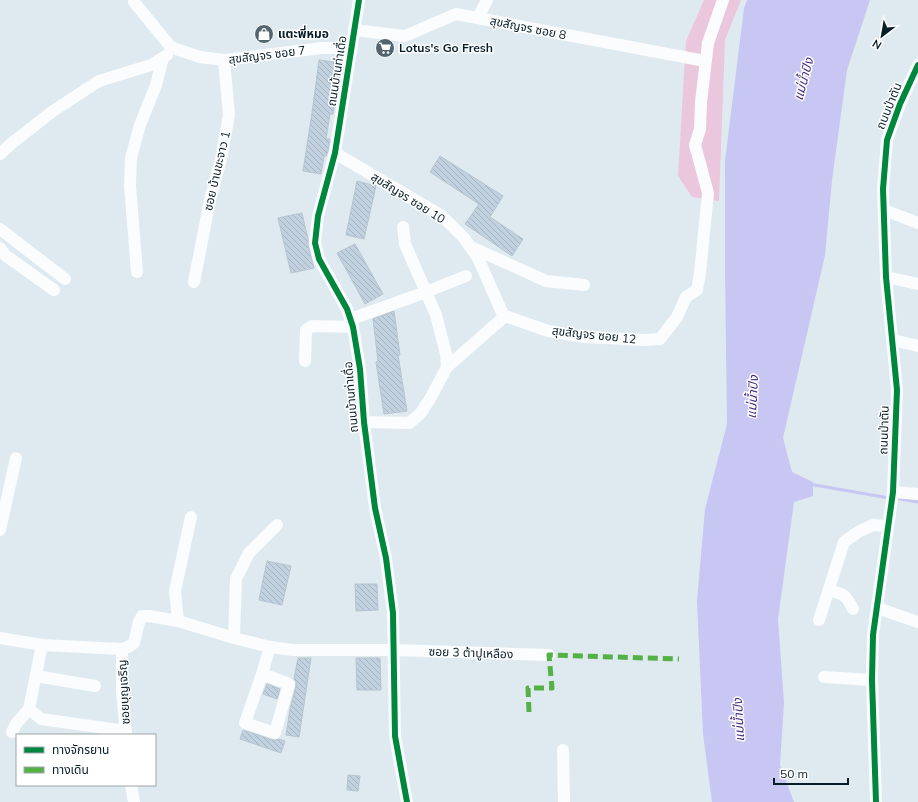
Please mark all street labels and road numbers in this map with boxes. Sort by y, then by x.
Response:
street label: สุขสัญจร ซอย 8 [489,13,568,42]
street label: ถนนบ้านท่าเดื่อ [323,34,350,107]
street label: สุขสัญจร ซอย 7 [228,42,306,67]
street label: ถนนป่าตัน [872,80,905,131]
street label: ซอย บ้านขะจาว 1 [200,130,233,212]
street label: สุขสัญจร ซอย 10 [368,169,448,226]
street label: สุขสัญจร ซอย 12 [551,323,637,346]
street label: ถนนบ้านท่าเดื่อ [339,361,361,433]
street label: ถนนป่าตัน [875,405,892,455]
street label: ซอย 3 ต้าปูเหลือง [428,644,514,661]
street label: ซอยบุญเจริญ [114,659,133,725]

